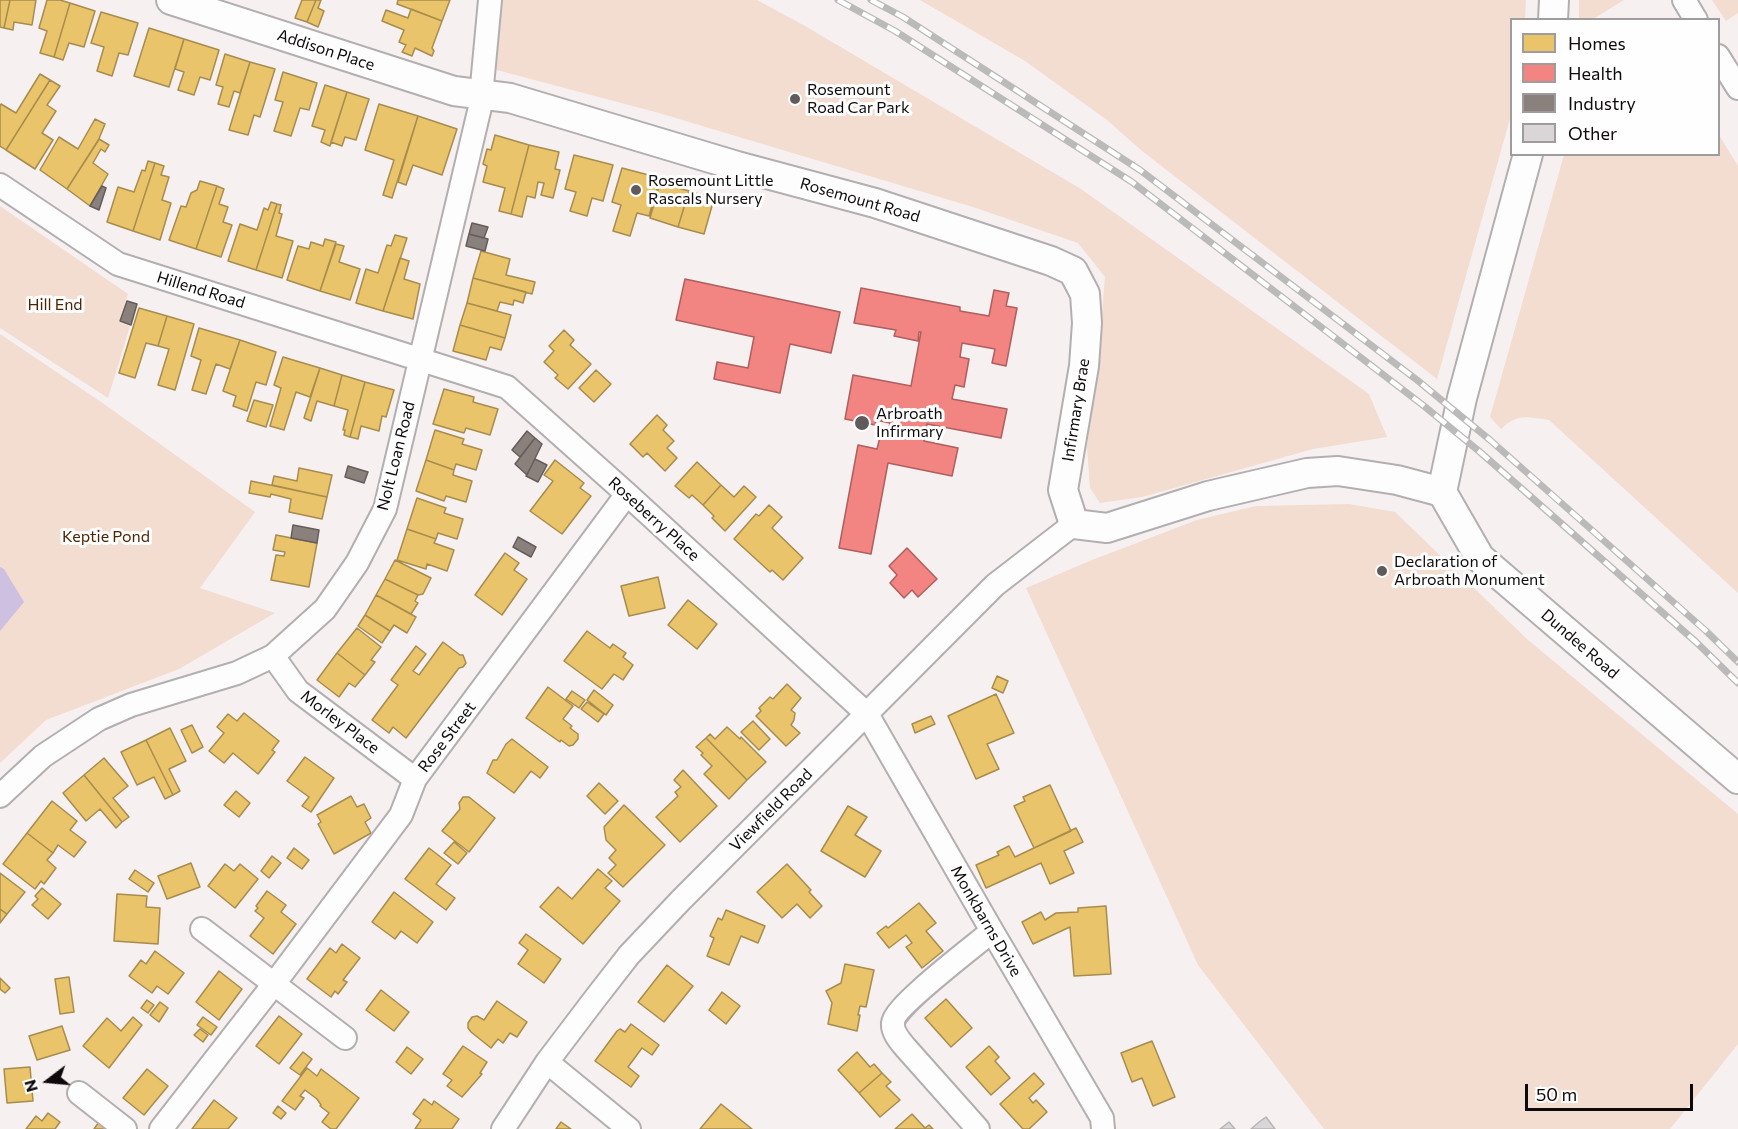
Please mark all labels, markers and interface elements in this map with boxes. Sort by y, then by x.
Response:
legend [1510,18,1720,156]
street label: Addison Place [275,25,377,75]
text: Homes [1568,32,1626,54]
text: Health [1568,62,1623,84]
place label: Rosemount Road Car Park [807,80,910,118]
marker: Rosemount Road Car Park [788,92,802,106]
text: Industry [1568,92,1636,114]
text: Other [1568,122,1617,144]
place label: Rosemount Little Rascals Nursery [648,171,773,209]
street label: Rosemount Road [798,174,922,226]
marker: Rosemount Little Rascals Nursery [629,183,643,197]
street label: Hillend Road [154,267,248,313]
park label: Hill End [27,295,83,315]
street label: Infirmary Brae [1058,357,1094,463]
street label: Nolt Loan Road [373,399,419,513]
place label: Arbroath Infirmary [876,404,943,442]
marker: Arbroath Infirmary [853,414,871,432]
street label: Roseberry Place [604,473,704,565]
park label: Keptie Pond [62,527,150,547]
place label: Declaration of Arbroath Monument [1394,552,1545,590]
marker: Declaration of Arbroath Monument [1375,564,1389,578]
street label: Dundee Road [1537,605,1623,683]
street label: Morley Place [297,686,383,758]
street label: Rose Street [414,698,480,776]
street label: Viewfield Road [726,765,816,855]
street label: Monkbarns Drive [946,862,1026,980]
north arrow [18,1051,78,1111]
scale bar [1528,1072,1696,1110]
text: N [19,1078,41,1094]
text: 50 m [1536,1083,1577,1105]

